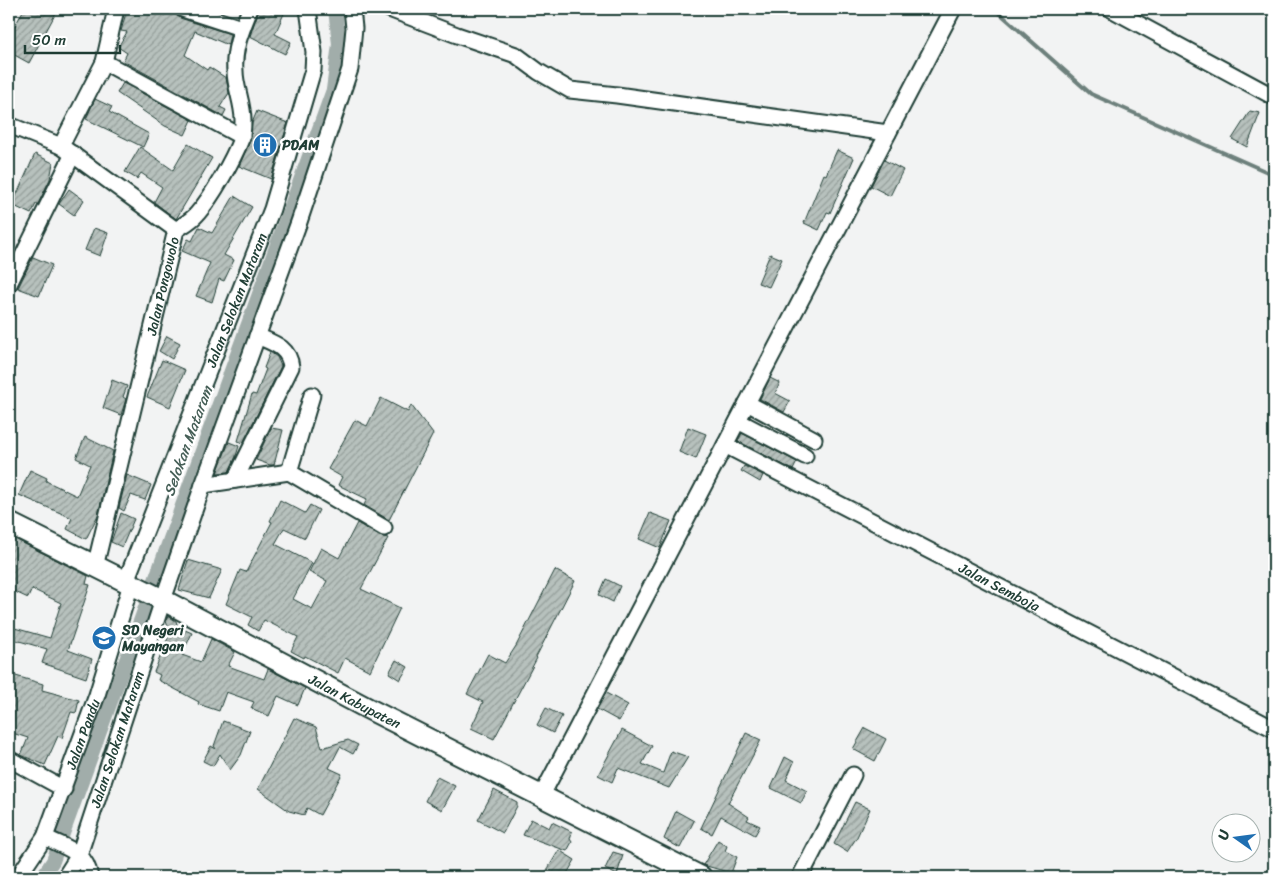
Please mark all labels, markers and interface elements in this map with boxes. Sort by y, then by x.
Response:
scale bar [25,22,120,54]
text: 50 m [32,27,67,53]
building icon: PDAM [252,132,278,158]
place label: PDAM [282,133,320,158]
street label: Jalan Selokan Mataram [199,229,275,372]
street label: Jalan Pongowolo [139,234,187,339]
water label: Selokan Mataram [156,381,220,500]
street label: Jalan Semboja [953,556,1045,619]
place label: SD Negeri Mayangan [121,618,185,659]
school or university icon: SD Negeri Mayangan [91,625,117,651]
street label: Jalan Selokan Mataram [83,667,152,812]
street label: Jalan Kabupaten [303,667,405,736]
street label: Jalan Pandu [58,695,108,774]
north arrow [1210,814,1260,864]
text: U [1211,827,1237,843]

